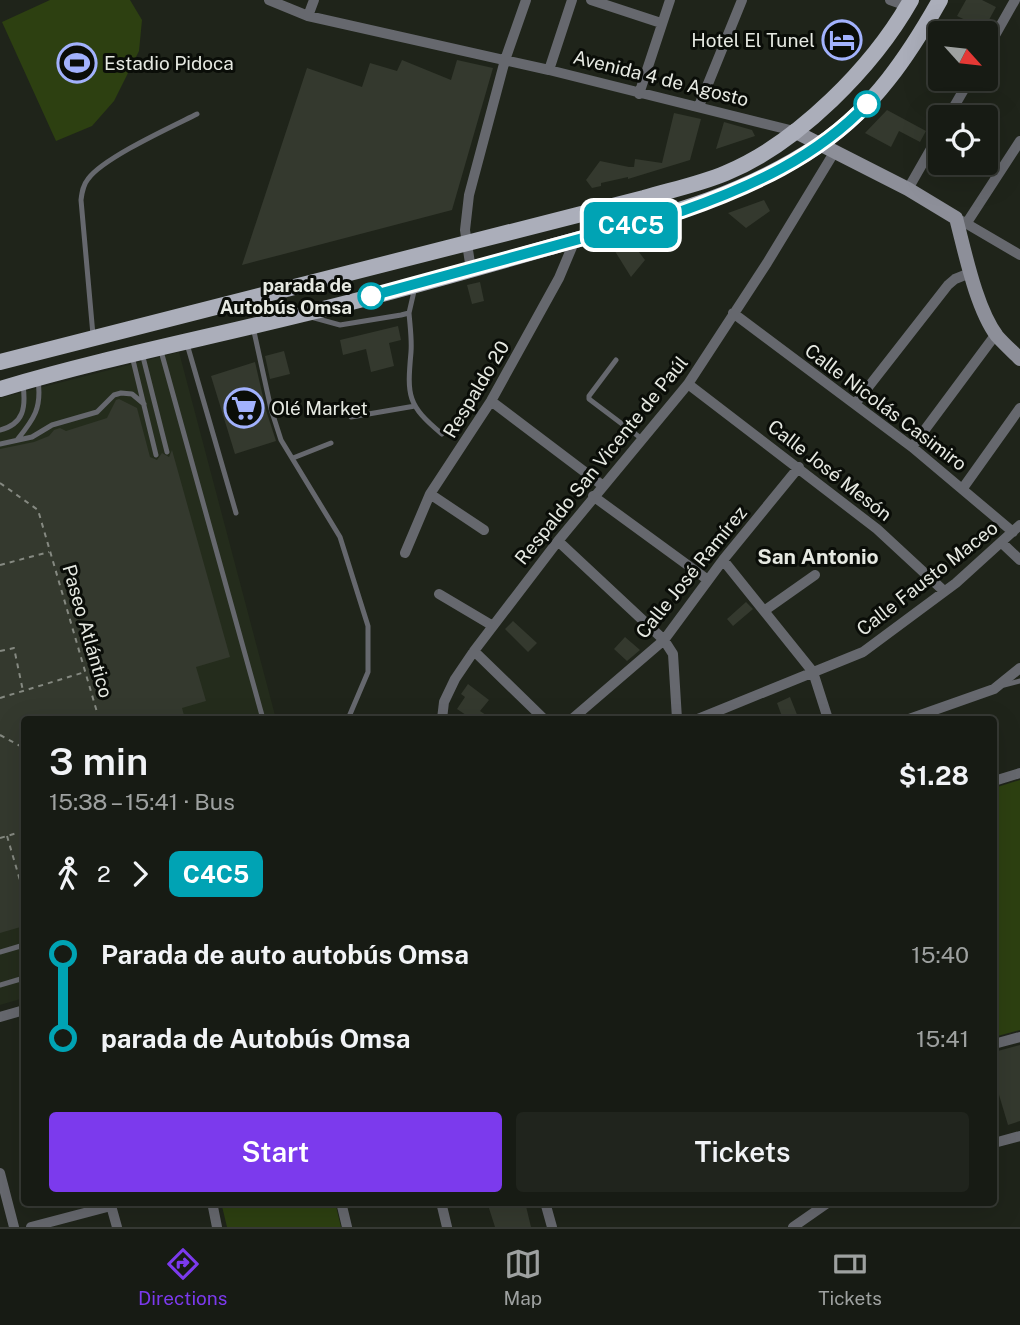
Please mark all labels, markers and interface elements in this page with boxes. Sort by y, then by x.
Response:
hotel icon: Hotel El Tunel [821,19,863,61]
north arrow [928,21,998,91]
map controls [928,21,998,175]
place label: Hotel El Tunel [691,29,815,51]
sports icon: Estadio Pidoca [56,42,98,84]
street label: Avenida 4 de Agosto [571,46,751,110]
place label: Estadio Pidoca [104,52,234,74]
unlabelled marker [854,91,880,117]
button: locate [928,105,998,175]
line badge: C4C5 [582,202,680,248]
text: C4C5 [598,211,664,239]
place label: parada de Autobús Omsa [220,274,352,318]
marker: parada de Autobús Omsa [358,283,384,309]
street label: Respaldo 20 [438,336,514,442]
street label: Calle Nicolás Casimiro [801,339,971,475]
street label: Respaldo San Vicente de Paúl [510,351,692,569]
supermarket icon: Olé Market [223,387,265,429]
place label: Olé Market [271,397,368,419]
street label: Calle José Mesón [764,415,896,525]
street label: Calle José Ramírez [631,501,751,643]
street label: Calle Fausto Maceo [852,516,1002,640]
district label: San Antonio [757,544,879,569]
street label: Paseo Atlántico [58,562,118,700]
text: 3 min [49,739,148,784]
text: $1.28 [899,760,969,791]
text: 15:38 – 15:41 · Bus [49,788,235,815]
icon: walk [49,855,87,893]
icon: forward [121,855,159,893]
text: 2 [97,860,111,887]
text: C4C5 [183,860,249,888]
text: Parada de auto autobús Omsa [101,939,469,970]
text: 15:40 [911,941,969,968]
text: parada de Autobús Omsa [101,1023,411,1054]
text: 15:41 [916,1025,969,1052]
button: Start [49,1112,502,1192]
button: Tickets [516,1112,969,1192]
tab: Directions [138,1245,227,1309]
tab: Map [503,1245,542,1309]
tab: Tickets [818,1245,882,1309]

